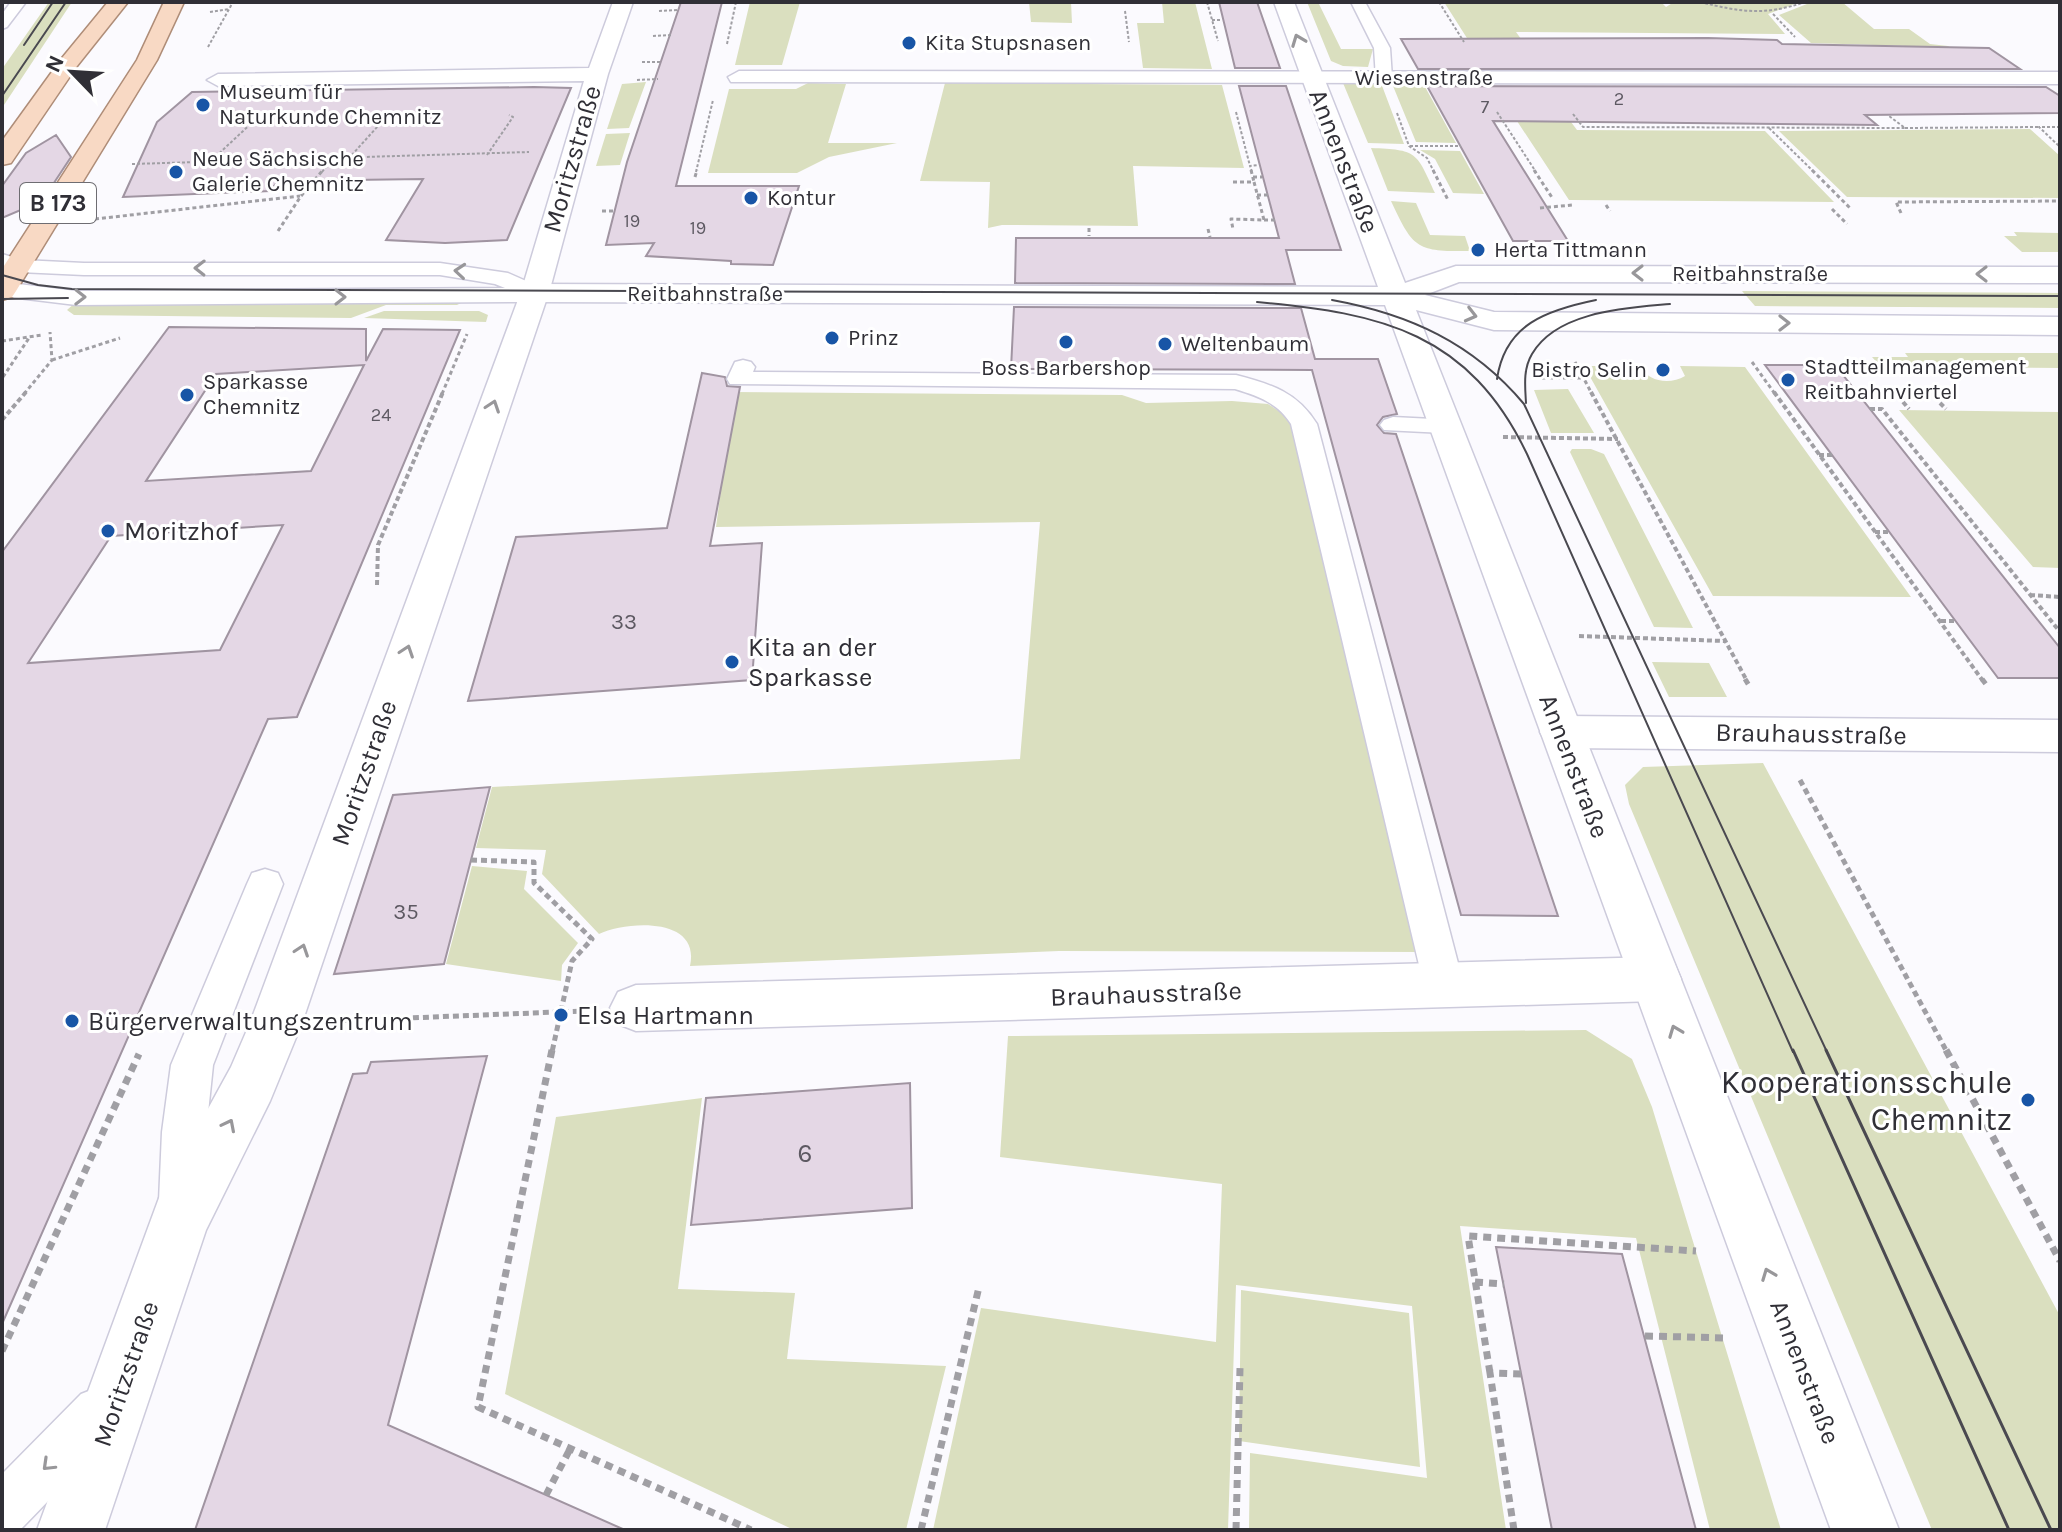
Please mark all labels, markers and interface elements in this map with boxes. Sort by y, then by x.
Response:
place label: Kita Stupsnasen [925,30,1091,56]
north arrow [32,32,112,112]
marker: Kita Stupsnasen [900,34,918,52]
one-way arrow [1291,34,1308,48]
text: N [40,51,70,77]
street label: Wiesenstraße [1355,65,1493,91]
place label: Museum für Naturkunde Chemnitz [219,79,441,130]
street label: Moritzstraße [536,82,608,236]
street label: Annenstraße [1302,85,1386,237]
house number: 2 [1614,88,1624,110]
marker: Museum für Naturkunde Chemnitz [194,96,212,114]
house number: 7 [1481,96,1490,118]
place label: Neue Sächsische Galerie Chemnitz [192,146,364,197]
marker: Neue Sächsische Galerie Chemnitz [167,163,185,181]
road number: B 173 [20,183,96,223]
place label: Kontur [767,185,835,211]
marker: Kontur [742,189,760,207]
house number: 19 [624,210,640,232]
house number: 19 [690,217,706,239]
place label: Herta Tittmann [1494,237,1647,263]
marker: Herta Tittmann [1469,241,1487,259]
one-way arrow [193,259,206,277]
street label: Reitbahnstraße [1672,261,1828,287]
one-way arrow [453,263,466,280]
one-way arrow [1631,264,1644,282]
one-way arrow [1975,265,1988,283]
street label: Reitbahnstraße [627,281,783,307]
one-way arrow [334,288,347,306]
one-way arrow [74,289,87,306]
one-way arrow [1463,306,1477,323]
one-way arrow [1778,314,1791,332]
place label: Prinz [848,325,898,351]
marker: Prinz [823,329,841,347]
place label: Weltenbaum [1181,331,1309,357]
marker: Boss Barbershop [1057,333,1075,351]
marker: Weltenbaum [1156,335,1174,353]
place label: Stadtteilmanagement Reitbahnviertel [1804,354,2027,405]
place label: Boss Barbershop [981,355,1151,381]
place label: Bistro Selin [1531,357,1647,383]
marker: Bistro Selin [1654,361,1672,379]
place label: Sparkasse Chemnitz [203,369,308,420]
marker: Stadtteilmanagement Reitbahnviertel [1779,371,1797,389]
marker: Sparkasse Chemnitz [178,386,196,404]
one-way arrow [483,400,500,414]
house number: 24 [371,404,391,426]
place label: Moritzhof [124,516,239,547]
marker: Moritzhof [99,522,117,540]
house number: 33 [611,609,637,635]
place label: Kita an der Sparkasse [748,632,877,693]
one-way arrow [397,645,413,659]
marker: Kita an der Sparkasse [723,653,741,671]
street label: Annenstraße [1532,690,1616,842]
street label: Moritzstraße [325,696,403,850]
street label: Brauhausstraße [1715,717,1907,751]
house number: 35 [393,899,419,925]
one-way arrow [293,943,309,957]
street label: Brauhausstraße [1050,975,1242,1013]
place label: Elsa Hartmann [577,1000,754,1031]
place label: Bürgerverwaltungszentrum [88,1006,413,1037]
marker: Elsa Hartmann [552,1006,570,1024]
marker: Bürgerverwaltungszentrum [63,1012,81,1030]
one-way arrow [1668,1025,1685,1039]
place label: Kooperationsschule Chemnitz [1721,1064,2012,1138]
marker: Kooperationsschule Chemnitz [2019,1091,2037,1109]
one-way arrow [219,1119,234,1134]
house number: 6 [798,1138,812,1169]
one-way arrow [1761,1268,1778,1282]
street label: Annenstraße [1763,1296,1847,1448]
street label: Moritzstraße [87,1297,165,1451]
one-way arrow [43,1456,58,1470]

